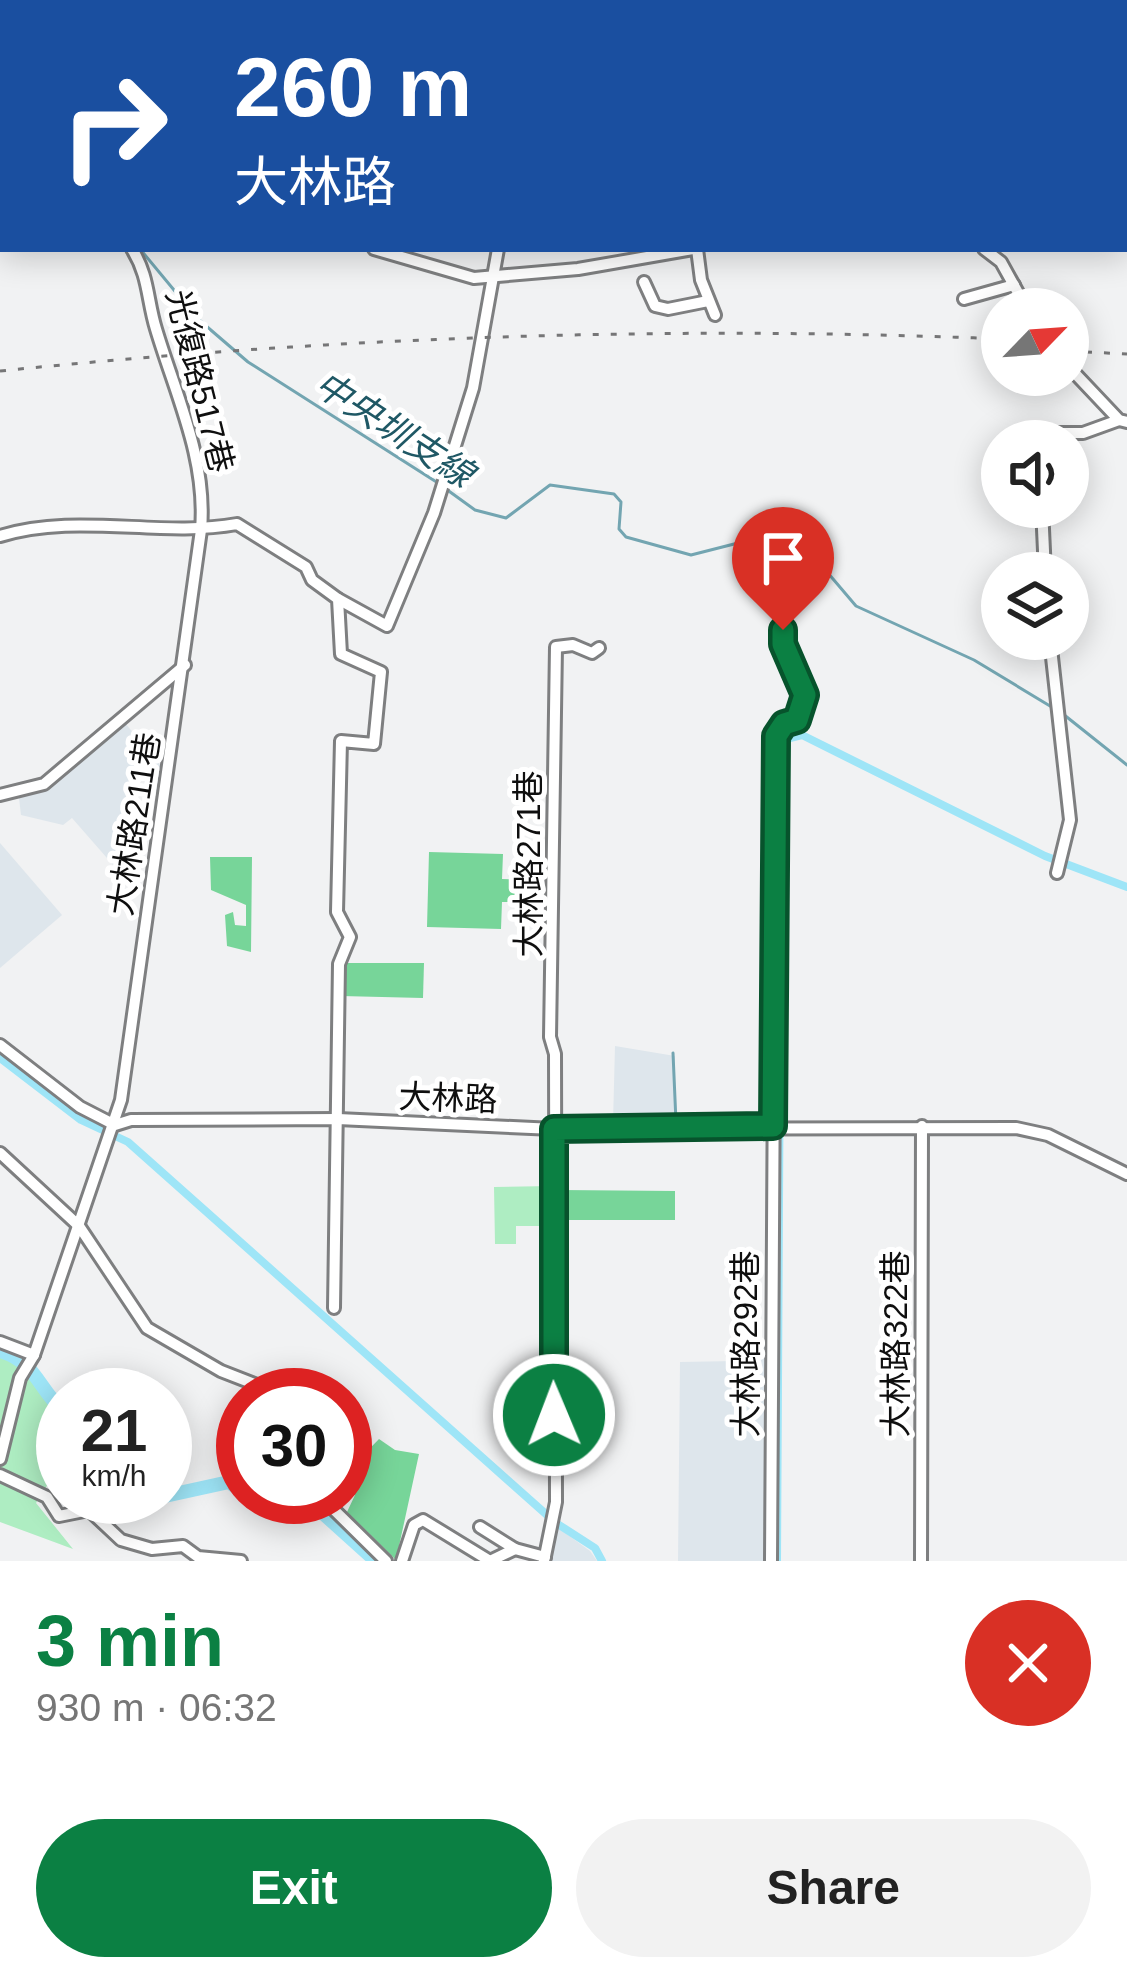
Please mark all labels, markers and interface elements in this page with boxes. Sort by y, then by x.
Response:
text: 260 m [234,40,472,134]
icon: right [36,48,192,204]
text: 大林路 [234,152,396,212]
street label: 光復路517巷 [159,286,241,476]
north arrow [981,288,1089,396]
map controls [981,288,1089,660]
water label: 中央圳支線 [307,363,484,497]
button: sound [981,420,1089,528]
pin [732,507,834,630]
icon: arrive [750,525,816,591]
button: layers [981,552,1089,660]
street label: 大林路211巷 [101,730,167,918]
street label: 大林路271巷 [510,770,547,958]
street label: 大林路 [398,1078,498,1118]
street label: 大林路292巷 [727,1250,764,1438]
street label: 大林路322巷 [877,1250,914,1438]
position arrow [491,1352,617,1478]
speed limit sign: 30 [216,1368,372,1524]
text: 21 [81,1397,147,1464]
text: km/h [81,1459,147,1492]
button: close [965,1600,1091,1726]
text: 3 min [36,1601,224,1681]
text: 930 m · 06:32 [36,1686,277,1729]
button: Exit [36,1819,552,1957]
button: Share [576,1819,1091,1957]

